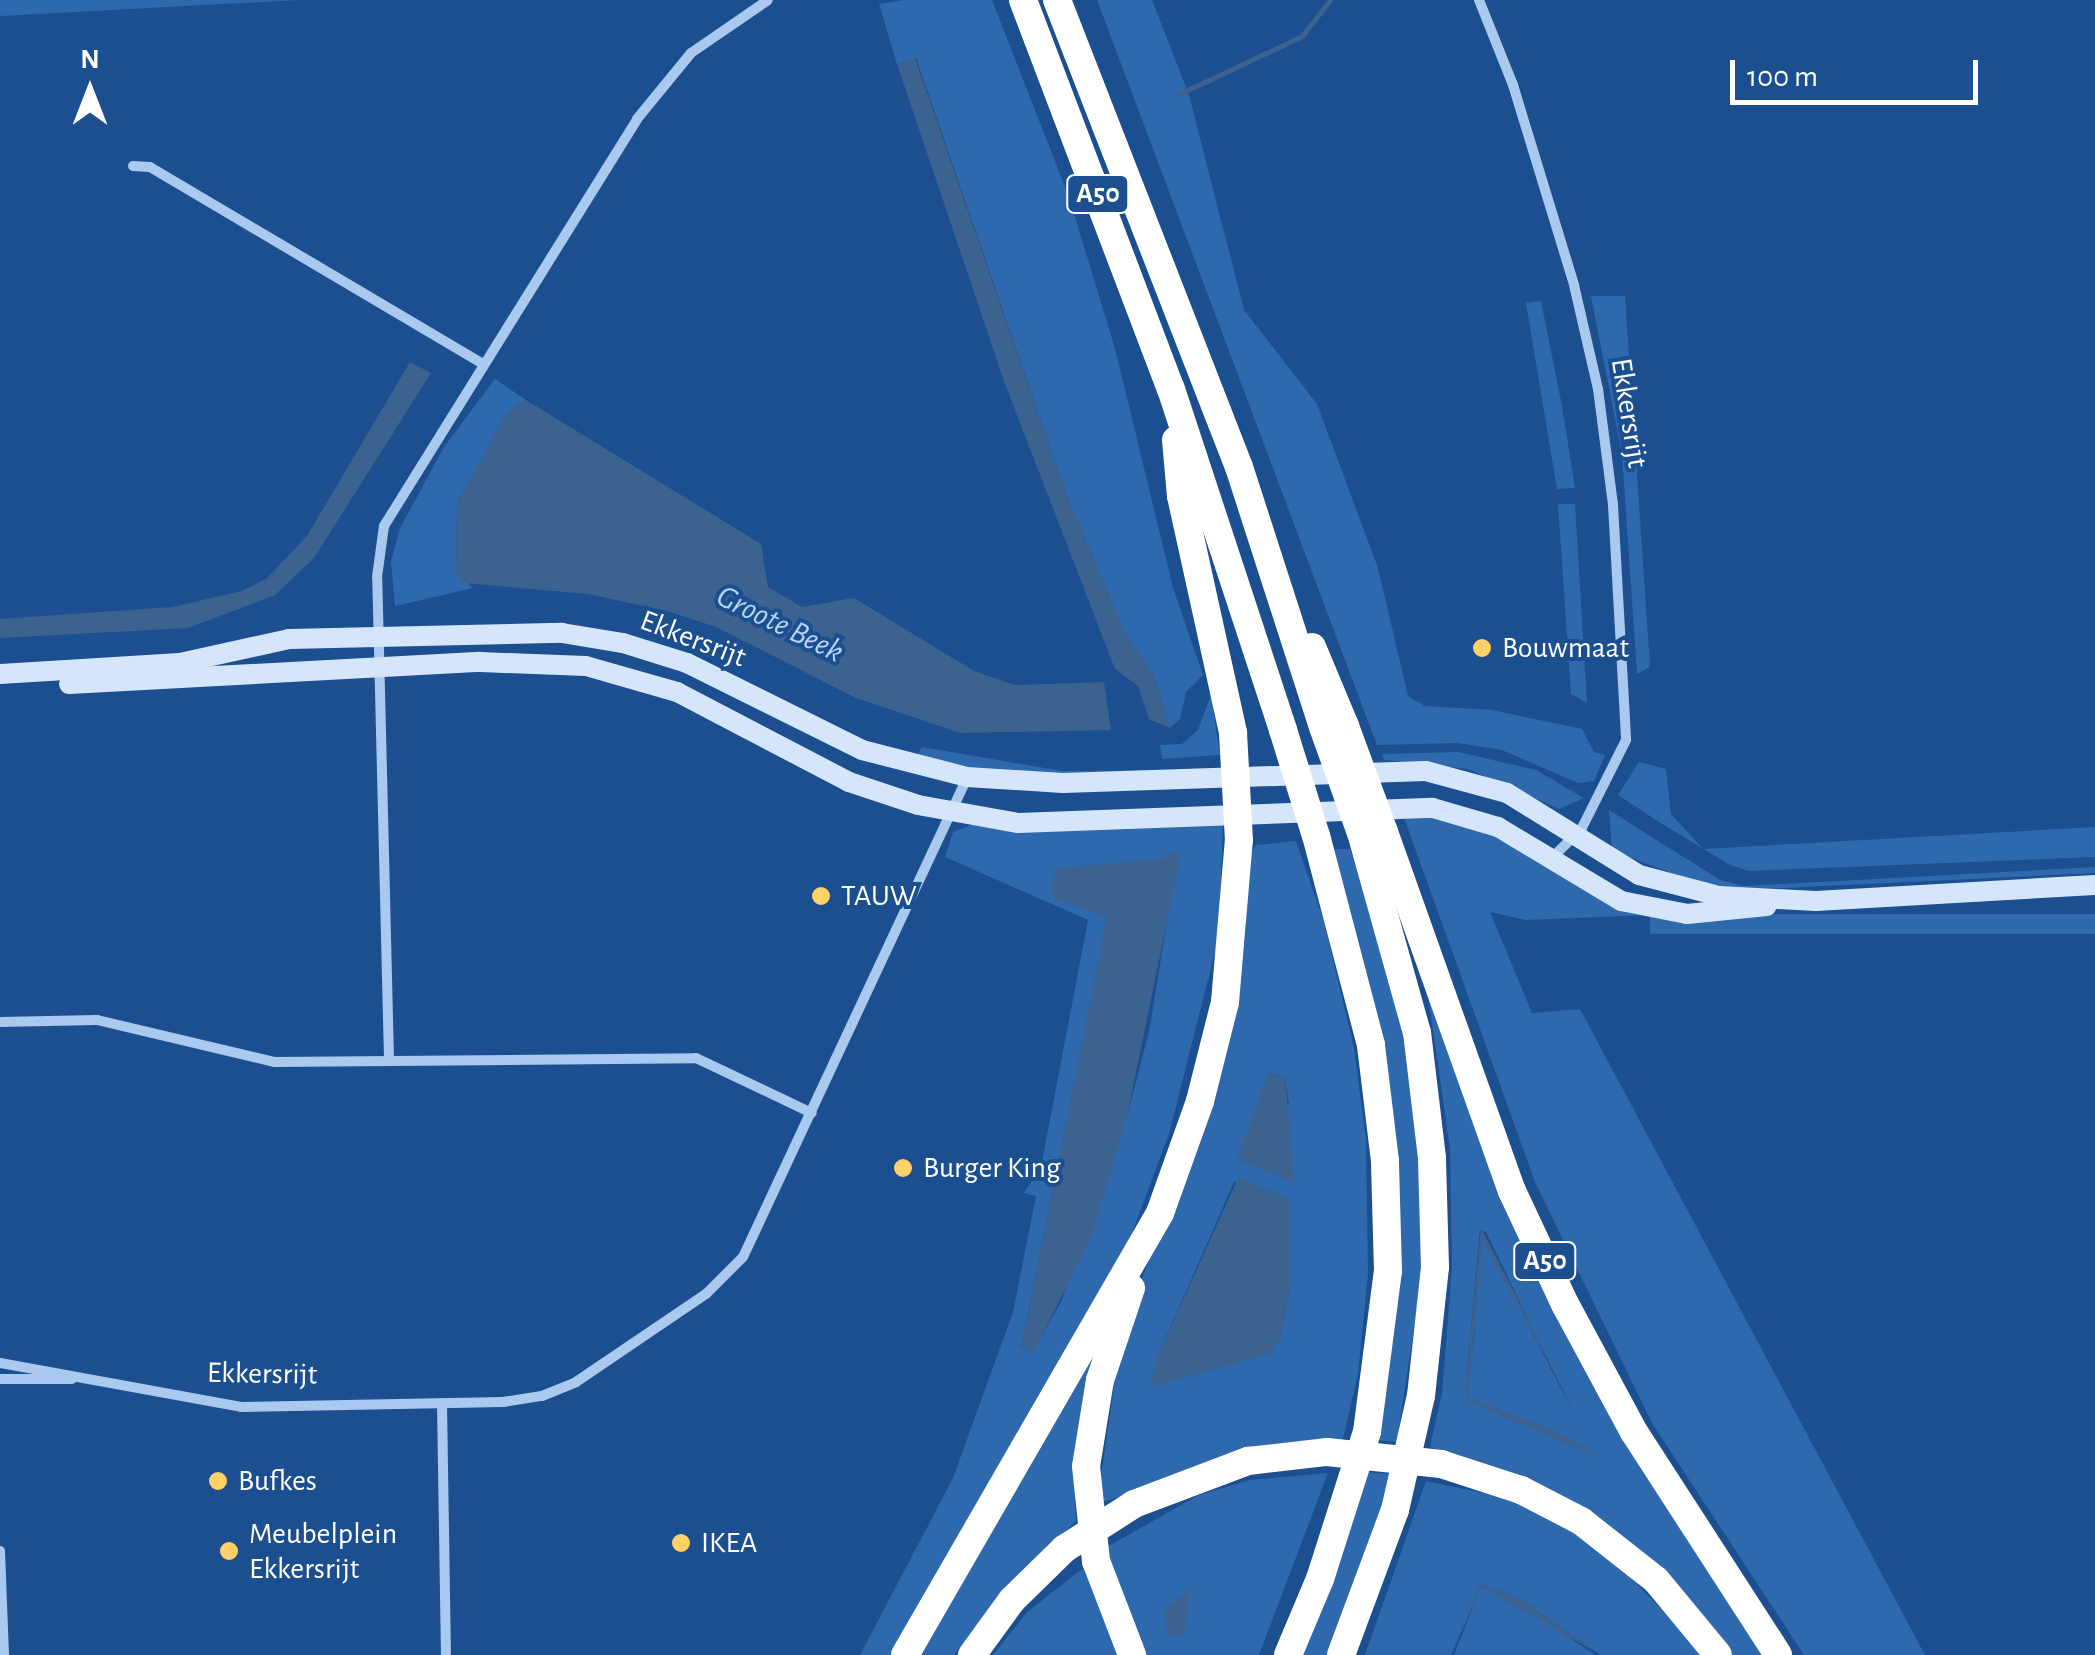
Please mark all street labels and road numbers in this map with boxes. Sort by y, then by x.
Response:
road number: A50 [1066,171,1130,217]
street label: Ekkersrijt [1603,356,1655,470]
street label: Ekkersrijt [635,602,751,676]
road number: A50 [1512,1238,1578,1284]
street label: Ekkersrijt [206,1355,318,1393]

